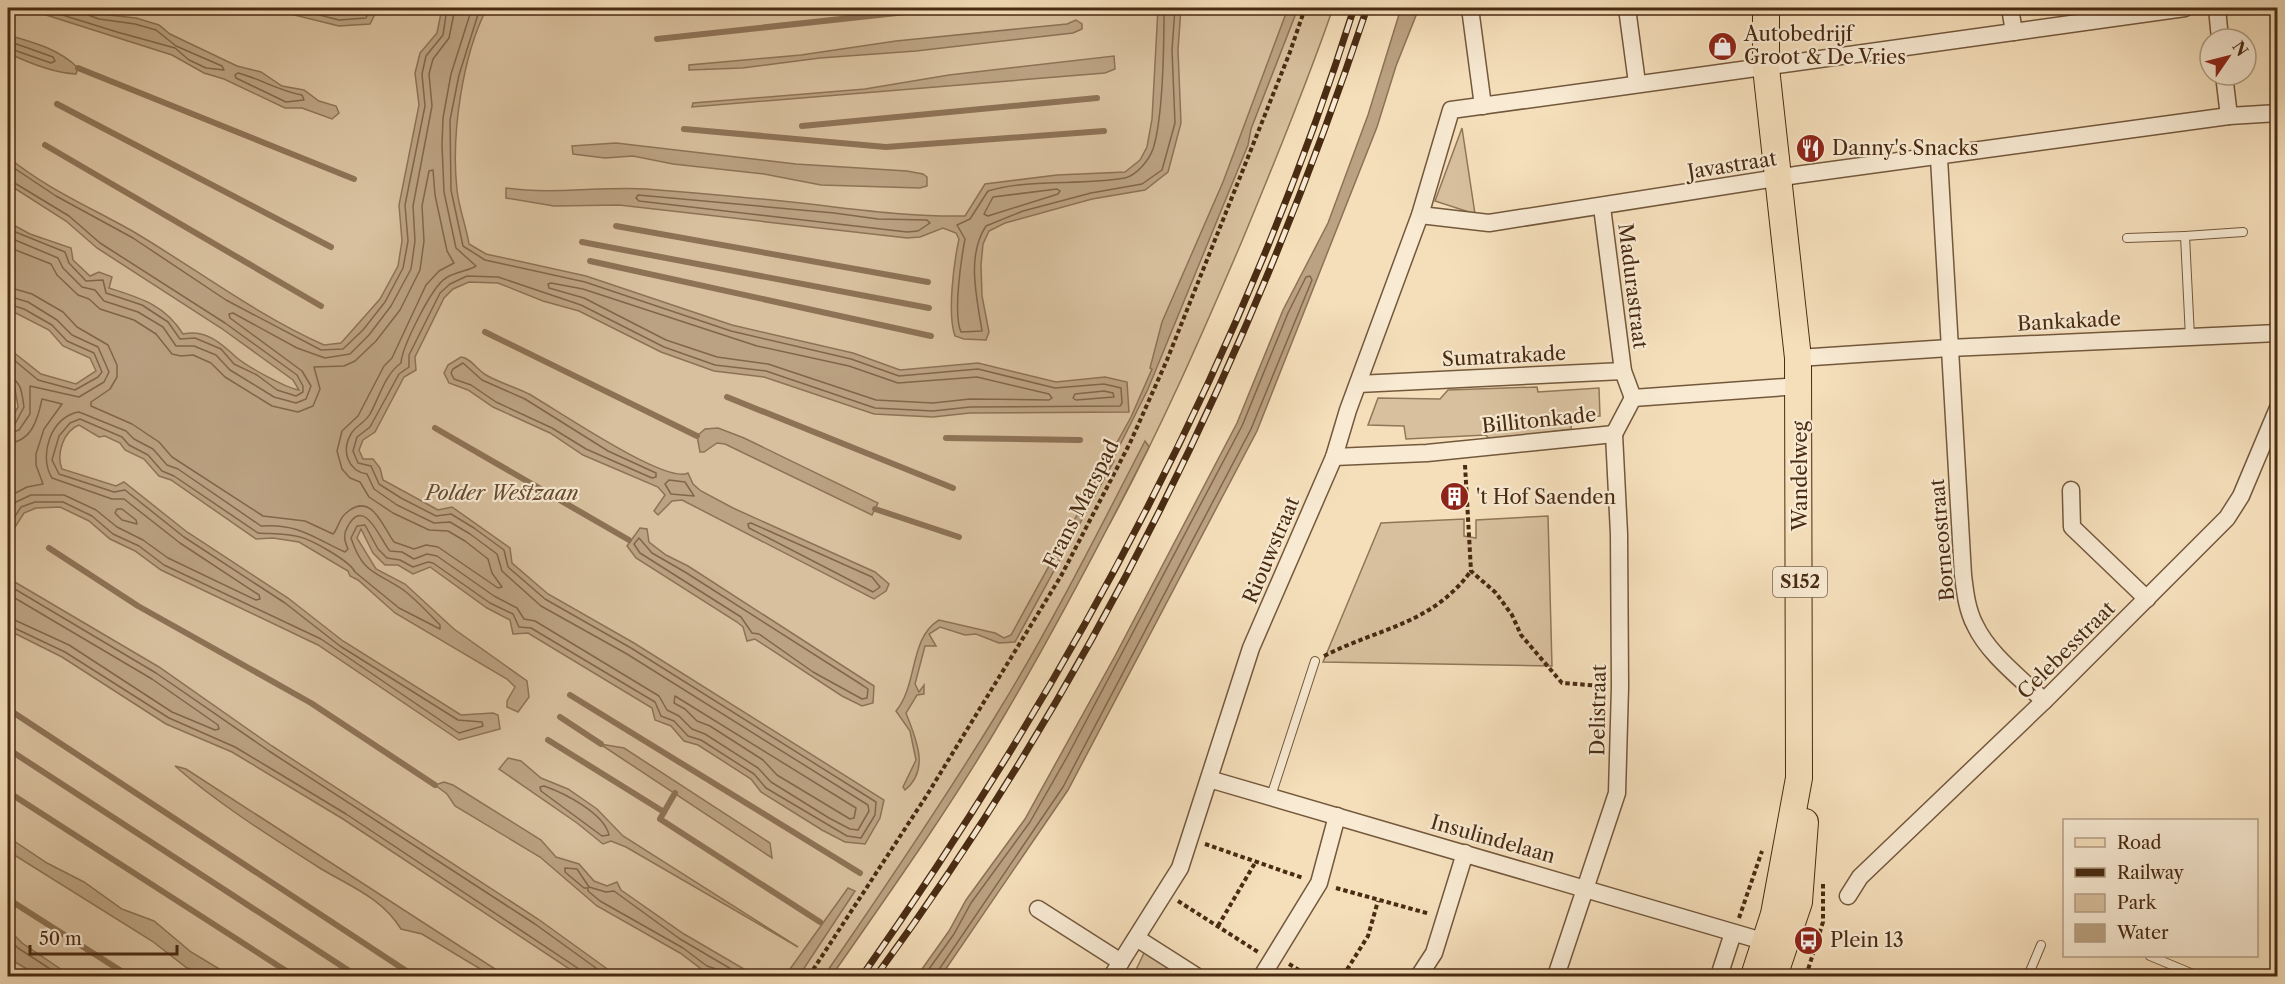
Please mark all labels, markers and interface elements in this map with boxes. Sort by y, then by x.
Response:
place label: Autobedrijf Groot & De Vries [1743,22,1906,69]
north arrow [2198,27,2258,87]
shop icon: Autobedrijf Groot & De Vries [1707,30,1739,62]
text: N [2228,37,2253,60]
restaurant icon: Danny's Snacks [1795,132,1827,164]
place label: Danny's Snacks [1832,136,1978,160]
street label: Javastraat [1683,146,1778,184]
street label: Madurastraat [1613,222,1653,350]
street label: Bankakade [2017,306,2121,336]
street label: Sumatrakade [1441,341,1567,371]
street label: Billitonkade [1481,402,1597,438]
street label: Wandelweg [1788,421,1812,532]
street label: Frans Marspad [1038,436,1124,572]
street label: Borneostraat [1925,478,1959,602]
park label: Polder Westzaan [423,481,579,505]
building icon: 't Hof Saenden [1439,481,1471,513]
place label: 't Hof Saenden [1476,485,1617,509]
street label: Riouwstraat [1238,493,1304,607]
road number: S152 [1773,567,1827,597]
street label: Celebesstraat [2012,596,2120,704]
street label: Delistraat [1585,664,1611,756]
street label: Insulindelaan [1428,810,1559,868]
legend [2063,819,2258,957]
text: Road [2117,832,2162,854]
text: Railway [2117,862,2185,884]
text: Park [2117,892,2158,914]
scale bar [30,918,177,956]
text: Water [2116,922,2169,944]
bus stop icon: Plein 13 [1793,924,1825,956]
text: 50 m [39,928,82,950]
place label: Plein 13 [1830,928,1904,952]

